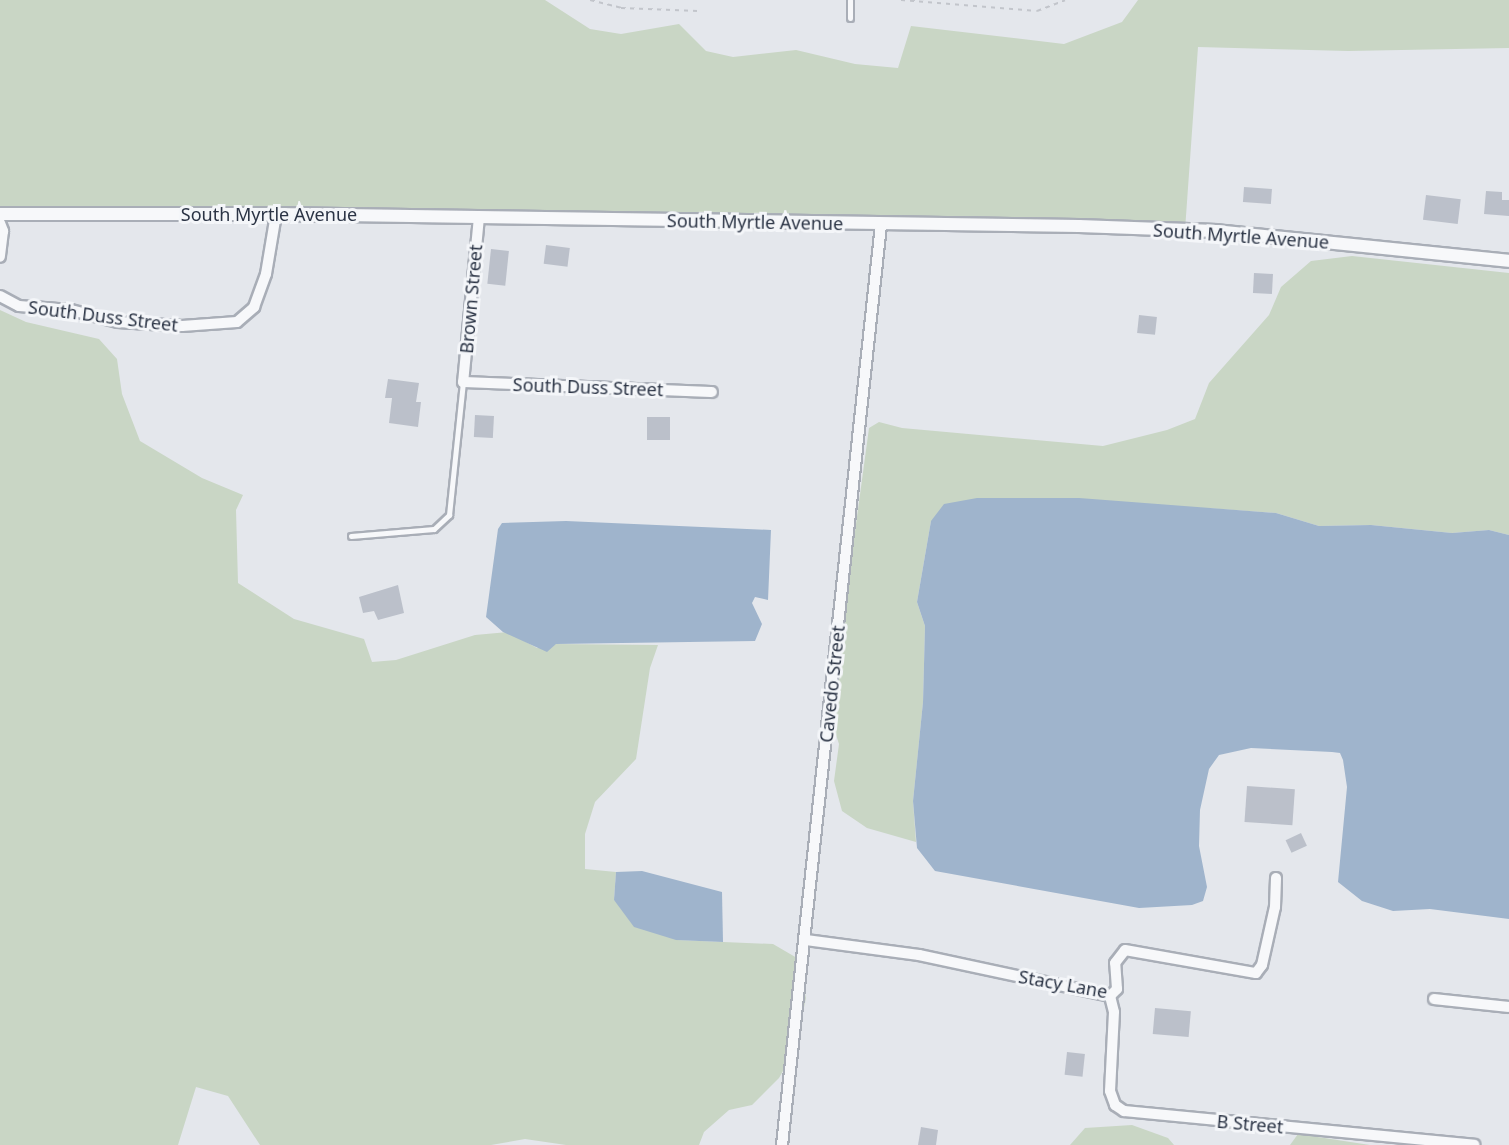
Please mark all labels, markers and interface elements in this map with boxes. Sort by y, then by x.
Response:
street label: South Myrtle Avenue [181,203,357,225]
street label: South Myrtle Avenue [667,210,843,234]
street label: South Myrtle Avenue [1152,219,1330,253]
street label: Brown Street [455,244,487,354]
street label: South Duss Street [27,296,179,336]
street label: South Duss Street [512,374,664,400]
street label: Cavedo Street [815,624,849,744]
street label: Stacy Lane [1017,966,1109,1002]
street label: B Street [1216,1110,1284,1138]

